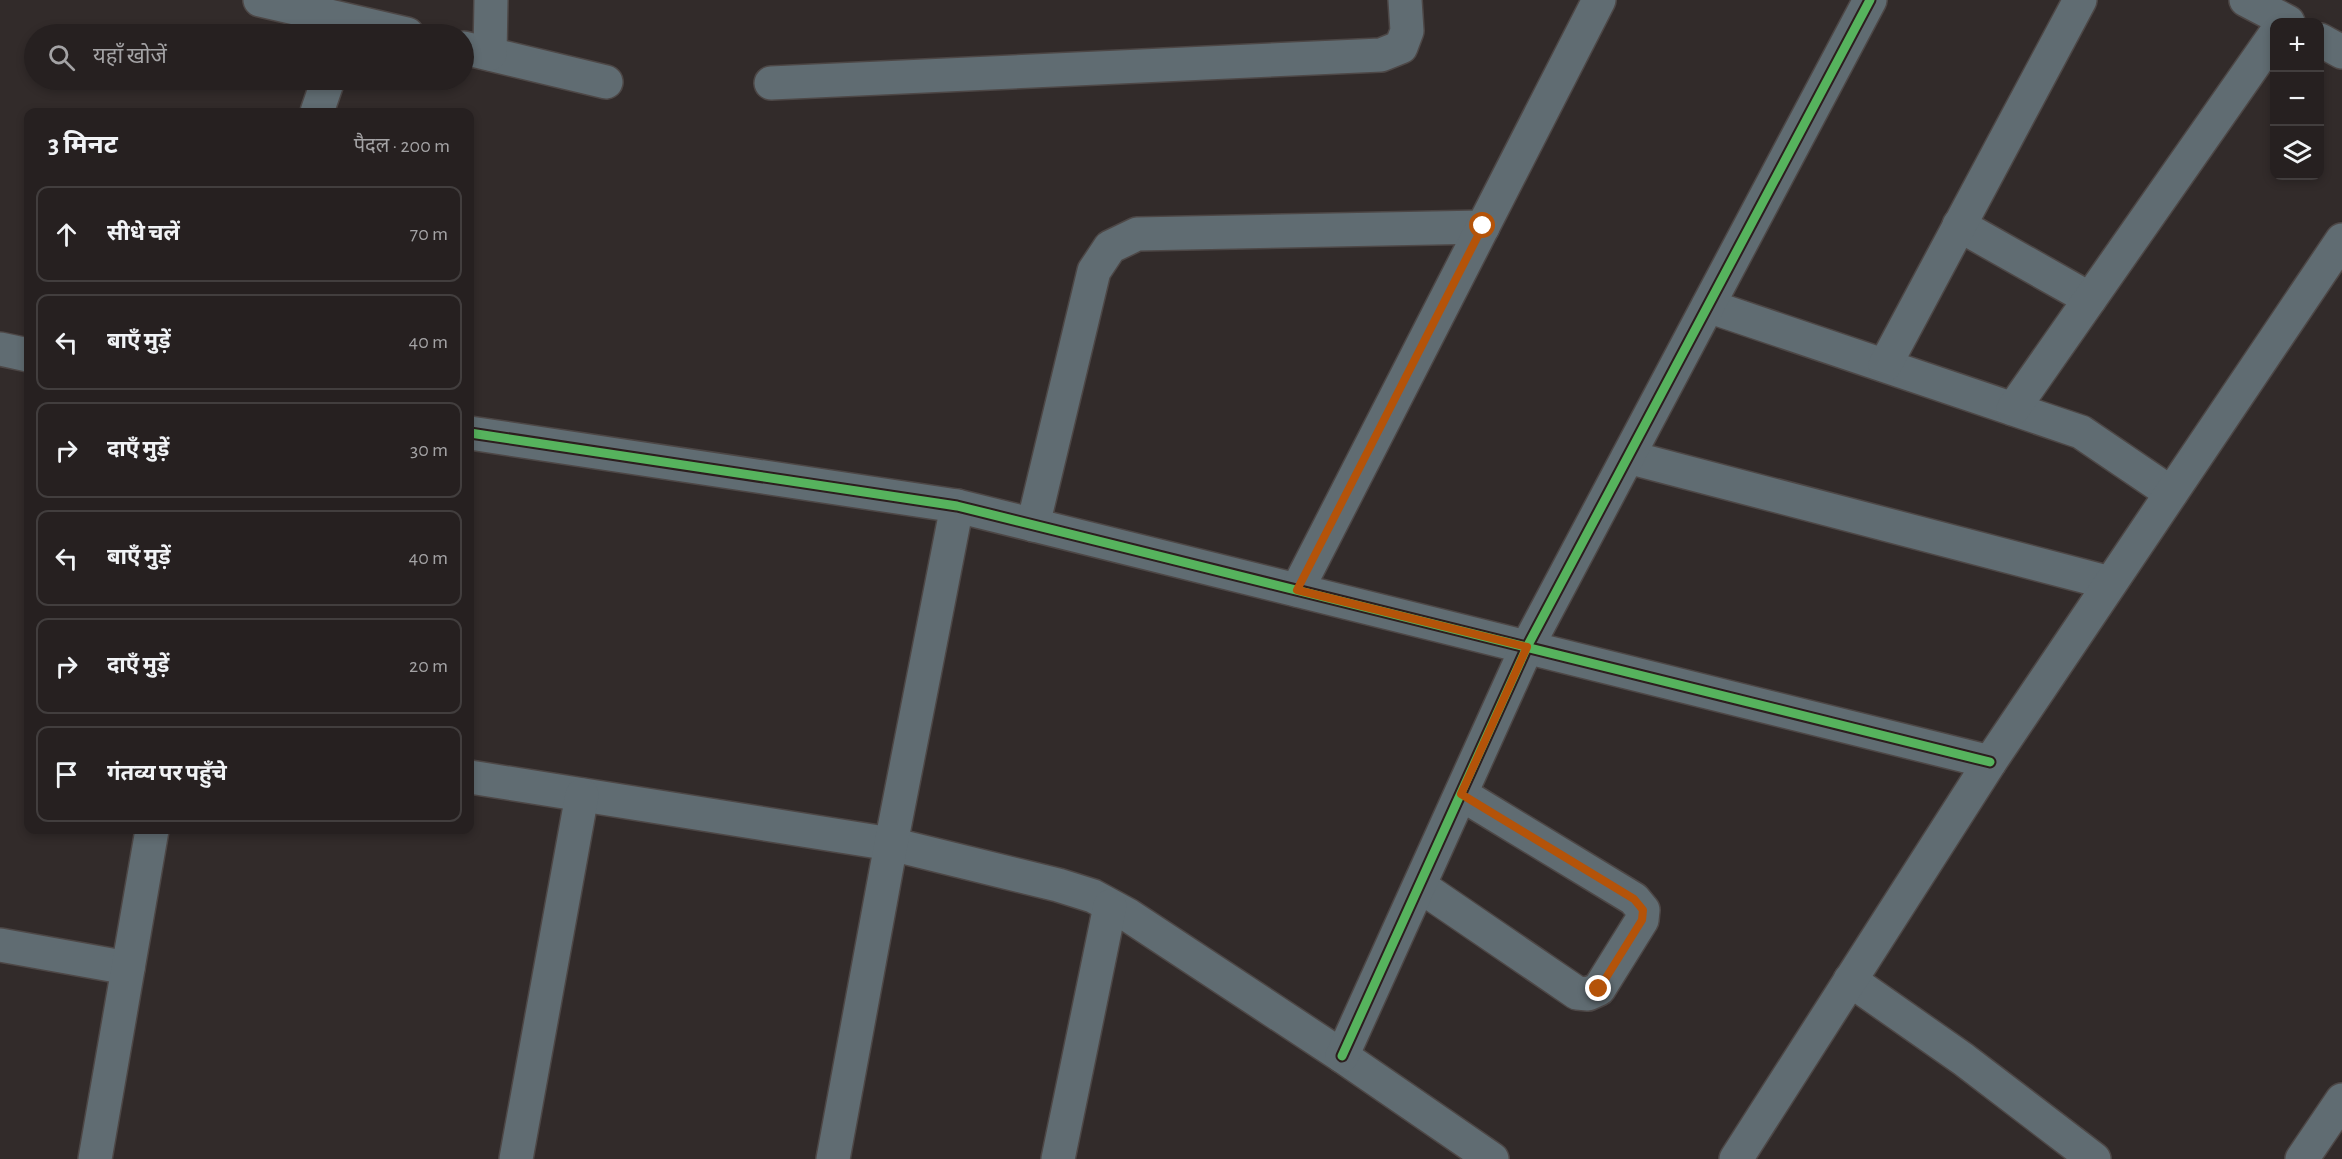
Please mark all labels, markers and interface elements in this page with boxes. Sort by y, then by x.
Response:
map controls [2270,18,2324,180]
button: + [2270,18,2324,72]
search box [24,24,474,90]
icon: search [45,41,78,74]
text: यहाँ खोजें [93,45,167,67]
button: − [2270,72,2324,126]
button: layers [2270,126,2324,180]
text: 3 मिनट [48,132,118,158]
text: पैदल · 200 m [354,136,450,156]
route start [1469,212,1495,238]
icon: ahead [50,218,83,251]
text: सीधे चलें [107,222,180,244]
text: 70 m [410,224,448,244]
icon: left [50,326,83,359]
text: बाएँ मुड़ें [107,330,171,352]
text: 40 m [409,332,448,352]
icon: right [50,434,83,467]
text: दाएँ मुड़ें [107,438,169,460]
text: 30 m [410,440,448,460]
icon: left [50,542,83,575]
text: बाएँ मुड़ें [107,546,171,568]
text: 40 m [409,548,448,568]
icon: right [50,650,83,683]
text: दाएँ मुड़ें [107,654,169,676]
text: 20 m [409,656,448,676]
icon: arrive [50,758,83,791]
text: गंतव्य पर पहुँचे [107,762,227,784]
route end [1585,975,1611,1001]

